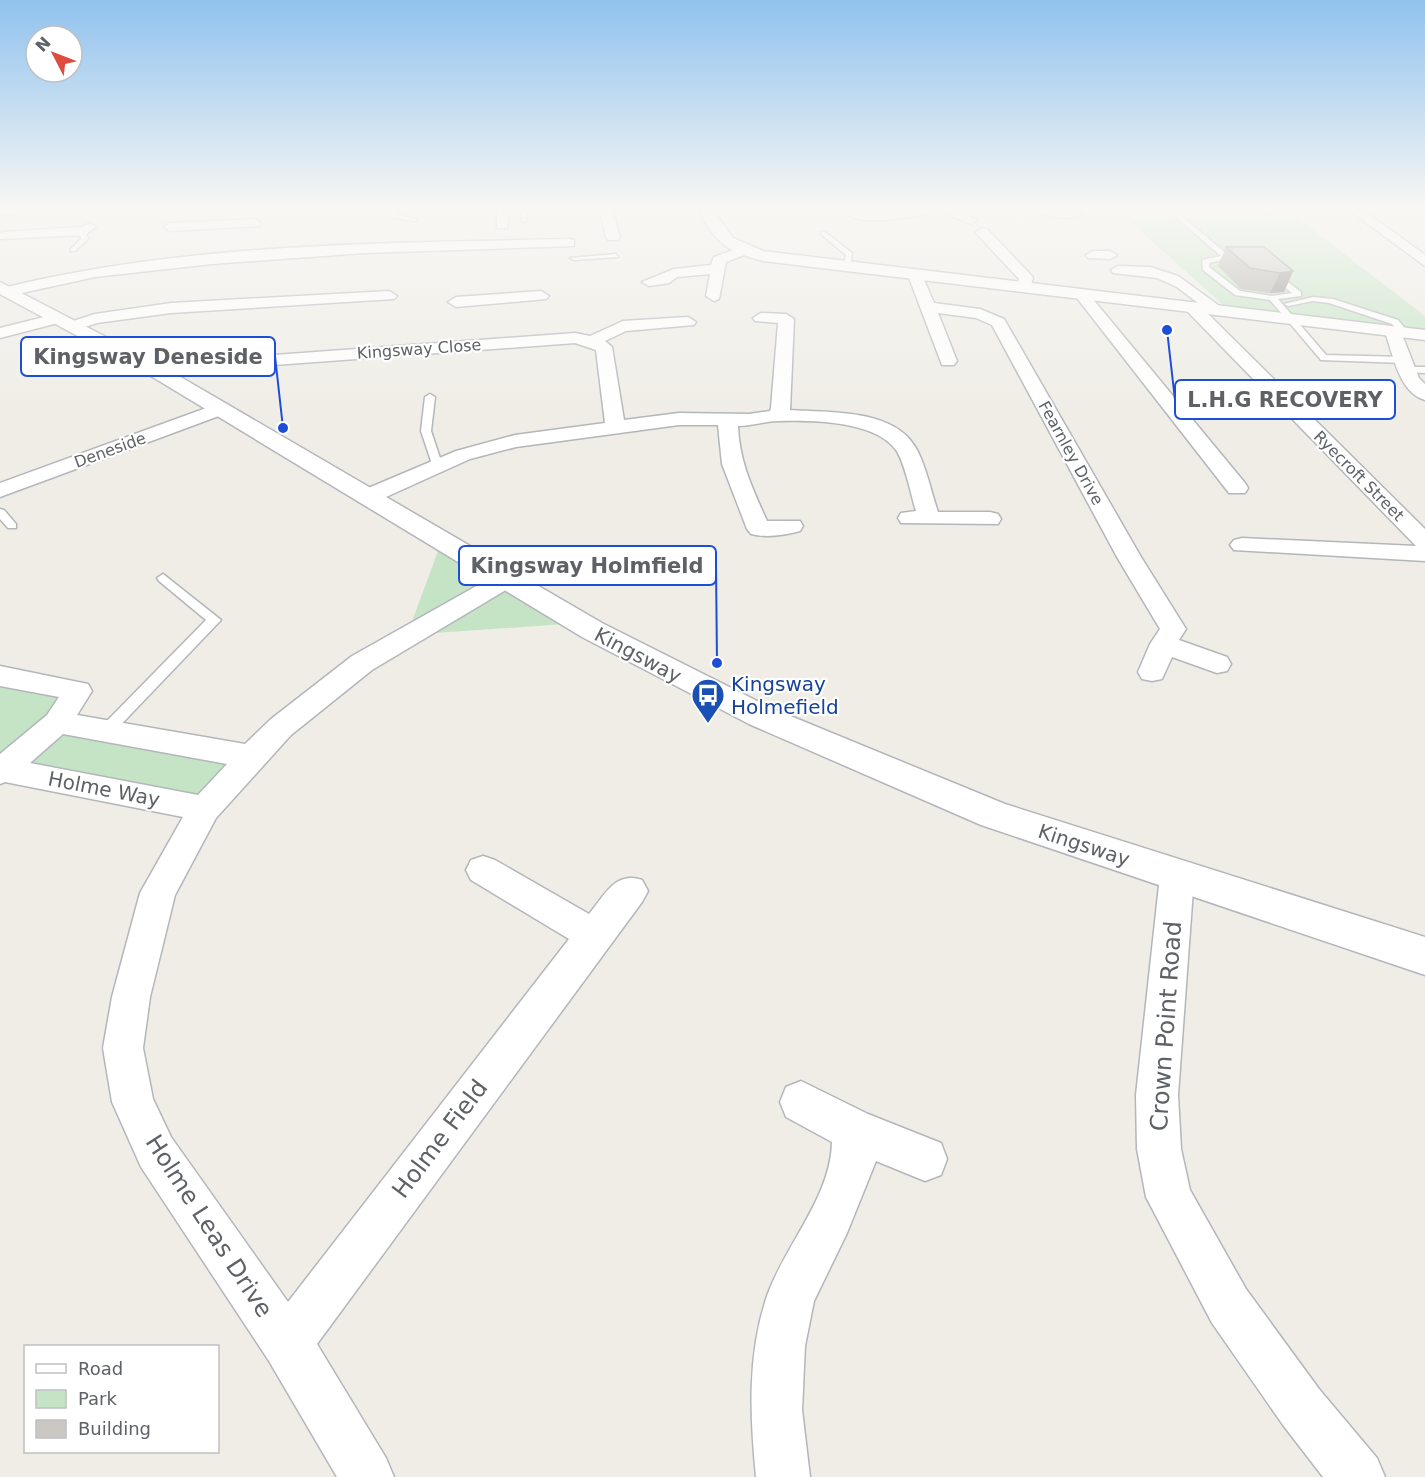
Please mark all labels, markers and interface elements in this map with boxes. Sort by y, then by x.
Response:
north arrow [24,24,84,84]
text: N [32,33,55,56]
street label: Kingsway Close [356,335,482,363]
callout: Kingsway Deneside [21,337,275,376]
text: Kingsway Deneside [33,345,263,369]
callout: L.H.G RECOVERY [1175,380,1395,419]
text: L.H.G RECOVERY [1187,388,1384,412]
street label: Fearnley Drive [1035,398,1107,508]
street label: Ryecroft Street [1310,427,1408,525]
street label: Deneside [72,428,148,472]
callout: Kingsway Holmfield [459,546,716,585]
text: Kingsway Holmfield [471,554,704,578]
street label: Kingsway [590,622,686,688]
place label: Kingsway Holmefield [731,672,839,719]
bus stop icon: Kingsway Holmefield [690,677,726,724]
street label: Holme Way [46,766,162,812]
street label: Kingsway [1035,819,1133,871]
street label: Crown Point Road [1145,920,1187,1132]
street label: Holme Field [387,1074,493,1204]
street label: Holme Leas Drive [140,1130,278,1322]
legend [24,1345,219,1453]
text: Road [78,1358,123,1379]
text: Park [78,1388,117,1409]
text: Building [78,1418,151,1439]

